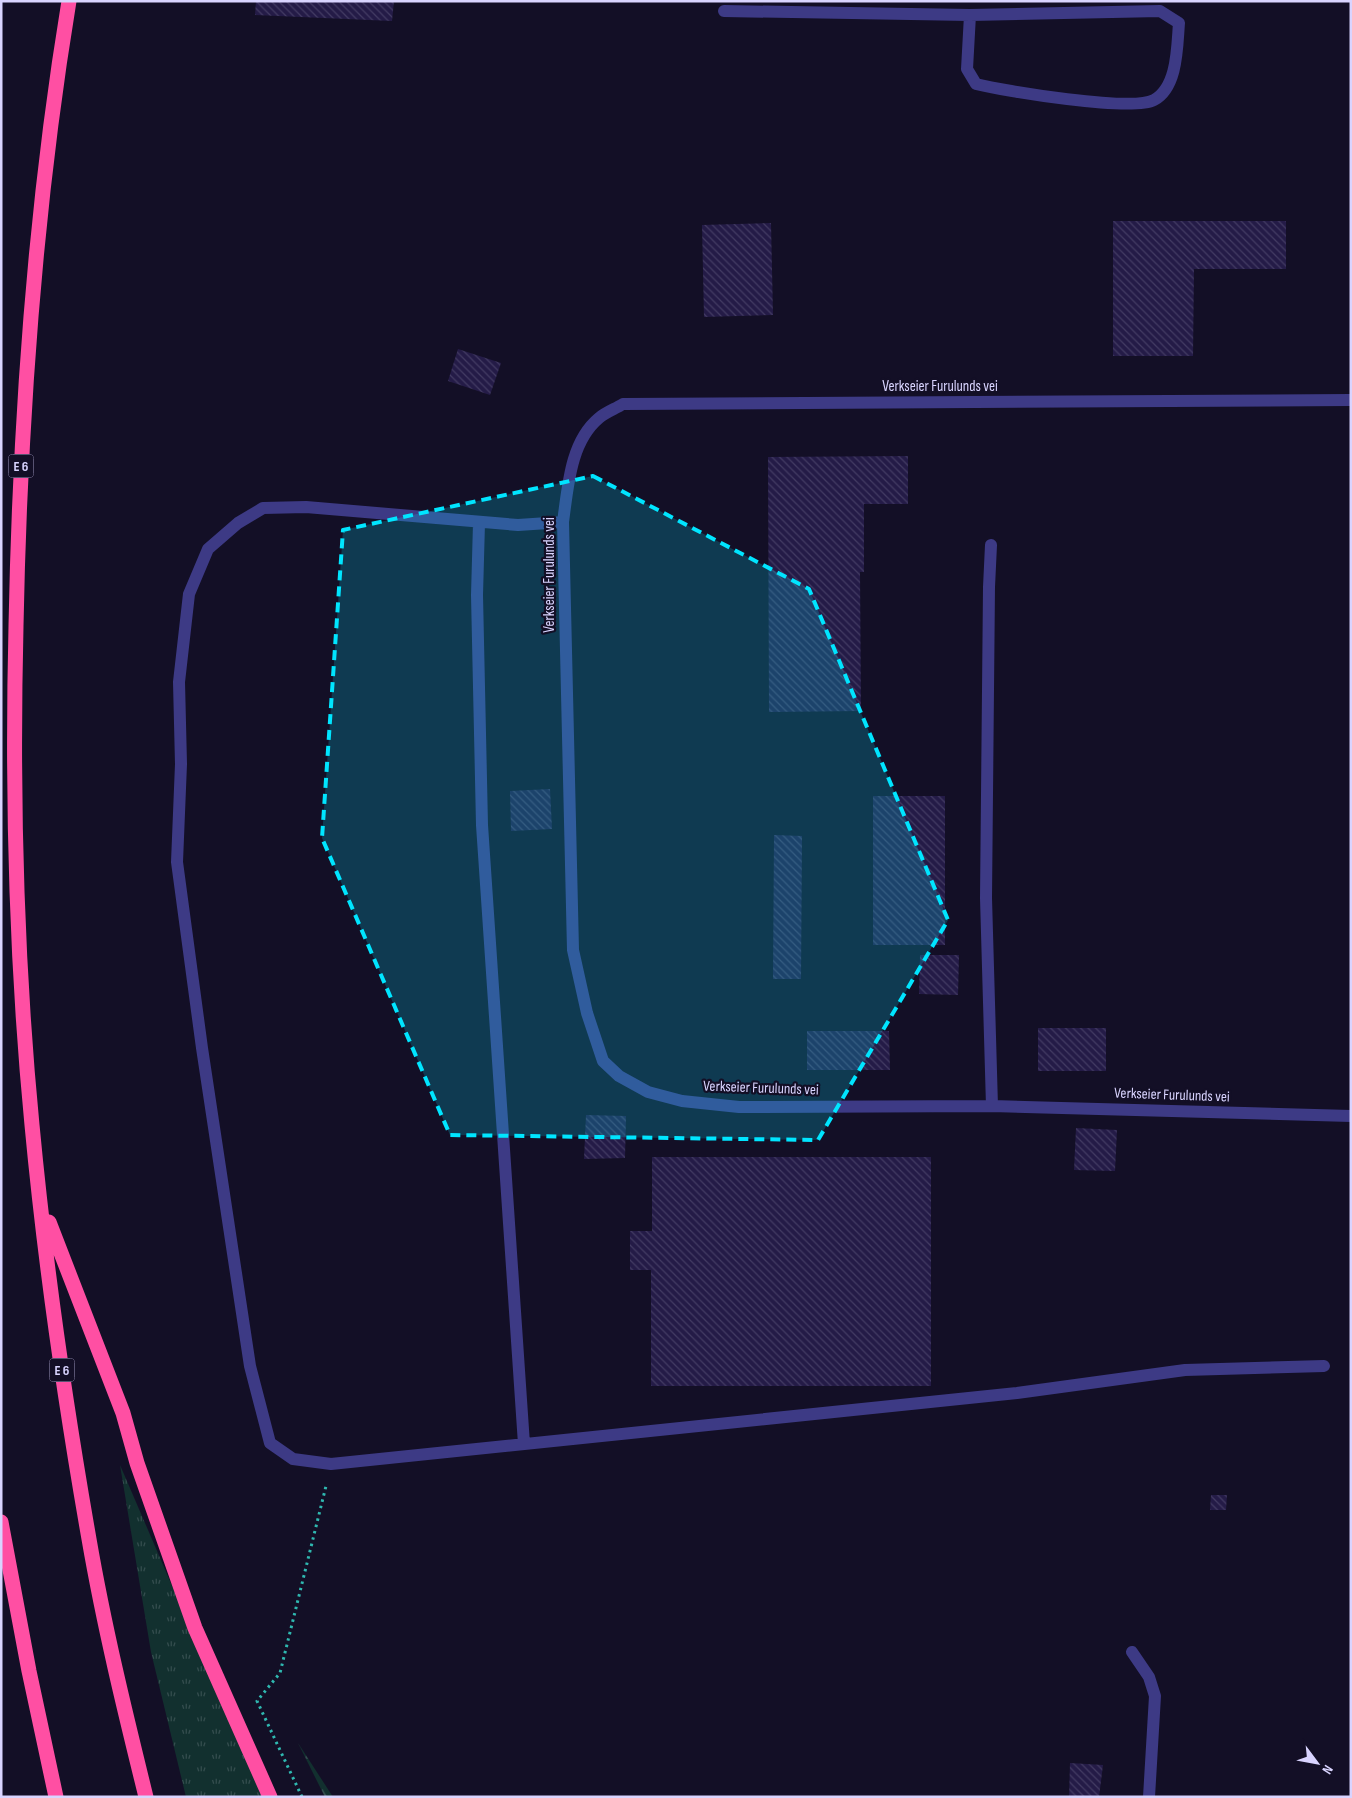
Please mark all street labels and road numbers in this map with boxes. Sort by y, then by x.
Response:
street label: Verkseier Furulunds vei [882,377,998,396]
road number: E 6 [8,454,34,478]
street label: Verkseier Furulunds vei [540,517,559,633]
street label: Verkseier Furulunds vei [703,1076,819,1100]
street label: Verkseier Furulunds vei [1114,1083,1230,1107]
road number: E 6 [50,1358,74,1382]

